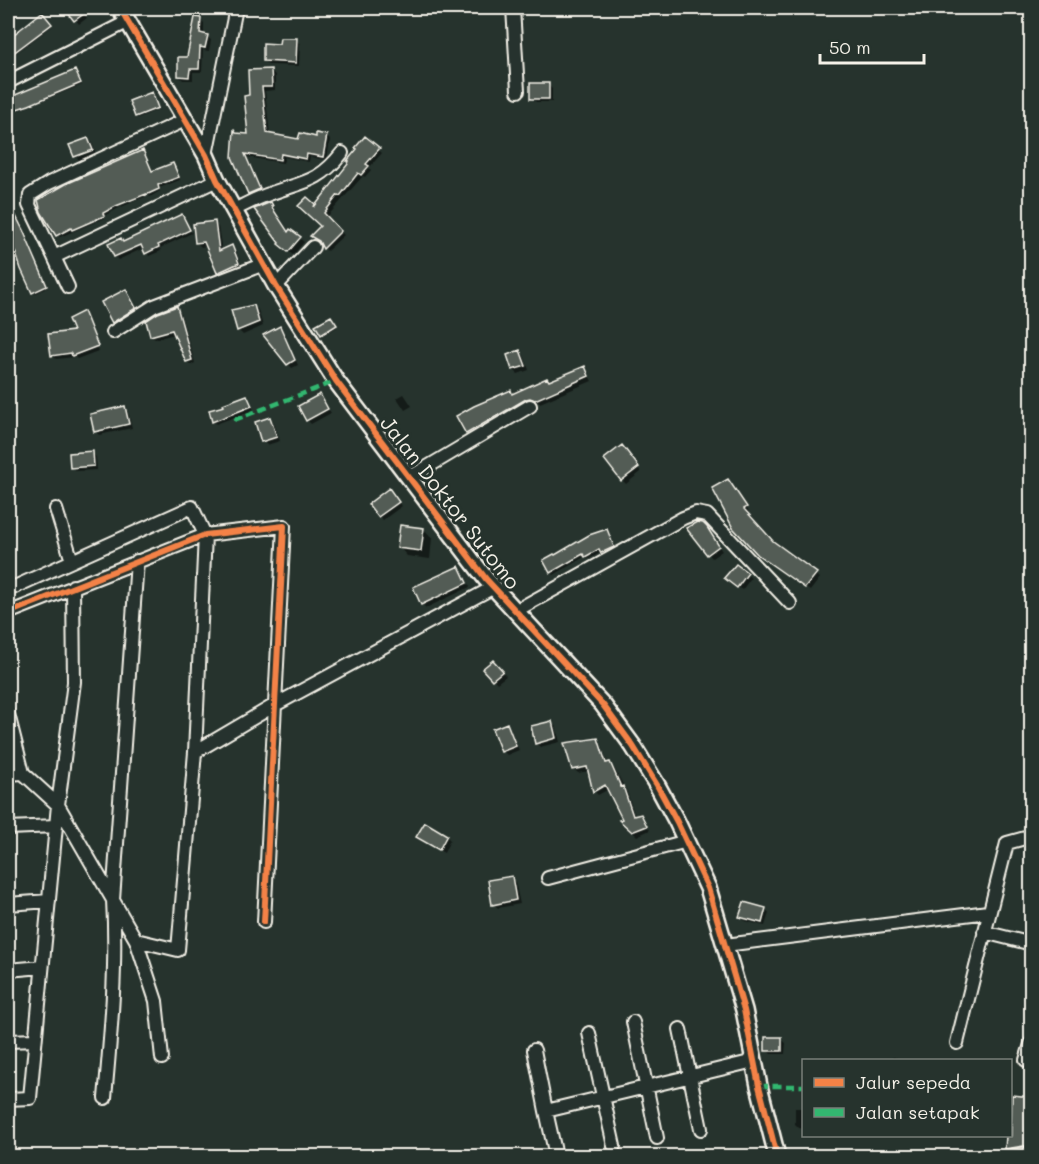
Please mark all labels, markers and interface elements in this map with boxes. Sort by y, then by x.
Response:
scale bar [820,27,924,65]
text: 50 m [829,35,871,59]
street label: Jalan Doktor Sutomo [375,410,527,594]
legend [802,1059,1012,1137]
text: Jalur sepeda [856,1070,971,1094]
text: Jalan setapak [856,1100,979,1124]

